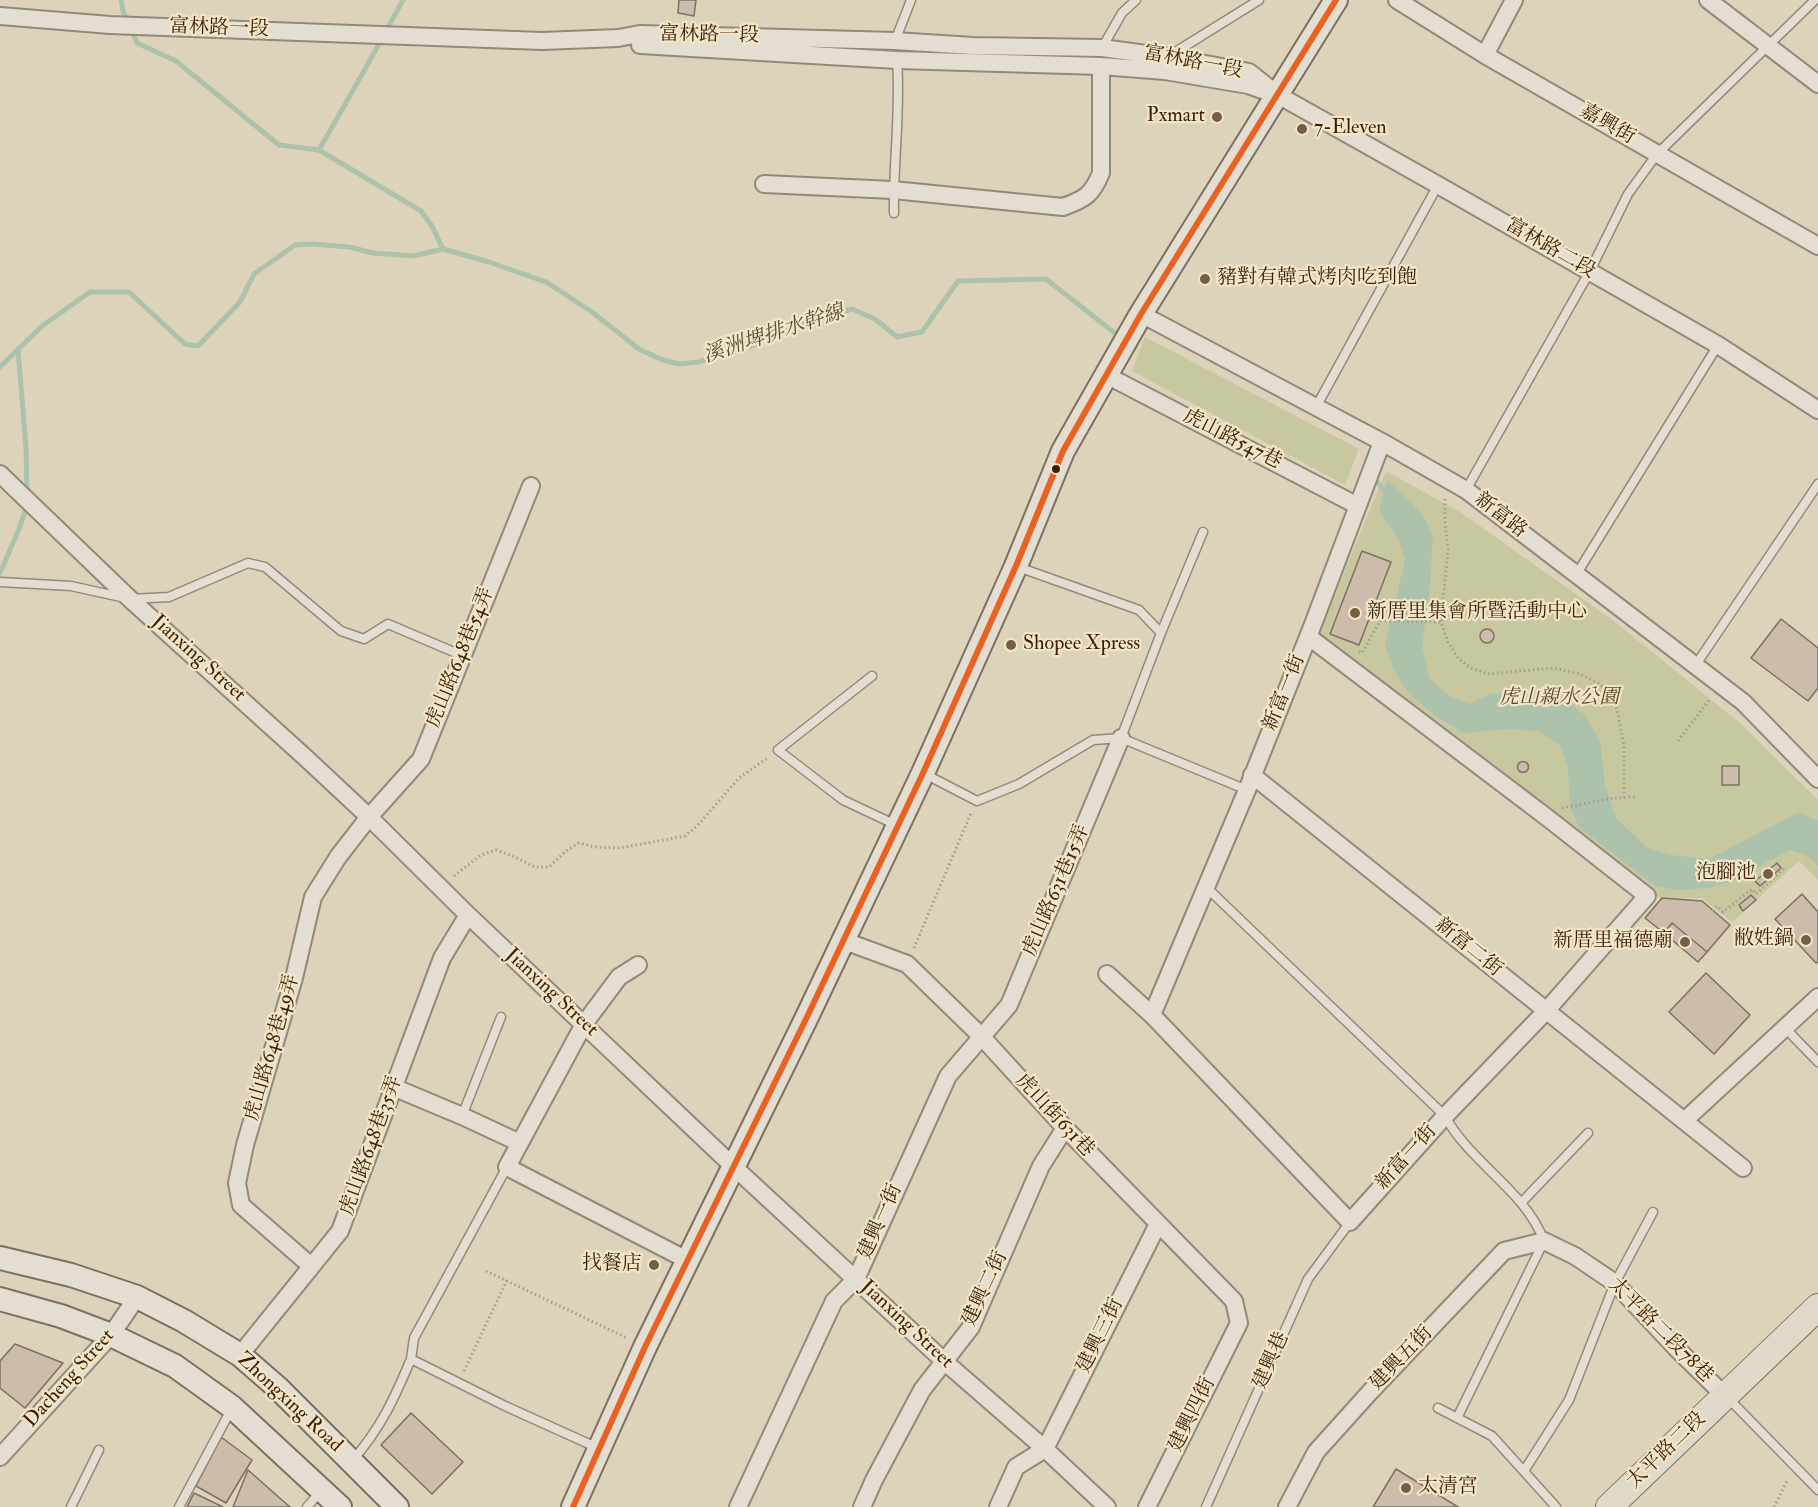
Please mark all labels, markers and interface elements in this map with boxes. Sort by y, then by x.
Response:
street label: 富林路一段 [169,15,269,43]
street label: 富林路一段 [659,23,759,49]
street label: 富林路一段 [1142,42,1244,84]
street label: 嘉興街 [1575,100,1639,150]
place label: Pxmart [1147,105,1205,129]
marker: Pxmart [1210,110,1224,124]
place label: 7-Eleven [1314,117,1387,141]
marker: 7-Eleven [1295,122,1309,136]
street label: 富林路二段 [1501,214,1599,284]
place label: 豬對有韓式烤肉吃到飽 [1217,267,1417,291]
marker: 豬對有韓式烤肉吃到飽 [1198,272,1212,286]
water label: 溪洲埤排水幹線 [700,300,848,370]
street label: 虎山路547巷 [1179,405,1285,475]
unlabelled marker [1050,463,1062,475]
street label: 新富路 [1469,488,1531,544]
street label: 虎山路648巷54弄 [422,584,500,732]
place label: 新厝里集會所暨活動中心 [1367,601,1587,625]
marker: 新厝里集會所暨活動中心 [1348,606,1362,620]
street label: Jianxing Street [146,610,250,708]
place label: Shopee Xpress [1023,633,1140,657]
marker: Shopee Xpress [1004,638,1018,652]
street label: 新富一街 [1259,651,1311,735]
park label: 虎山親水公園 [1499,687,1619,711]
street label: 虎山路631巷15弄 [1018,822,1096,960]
place label: 泡腳池 [1696,862,1756,886]
marker: 泡腳池 [1761,867,1775,881]
street label: 新富二街 [1429,914,1507,982]
place label: 敝姓鍋 [1734,928,1794,952]
place label: 新厝里福德廟 [1553,930,1673,954]
marker: 敝姓鍋 [1799,933,1813,947]
marker: 新厝里福德廟 [1678,935,1692,949]
street label: Jianxing Street [499,944,603,1042]
street label: 虎山路648巷49弄 [241,972,305,1124]
street label: 虎山街631巷 [1009,1069,1099,1163]
street label: 虎山路648巷35弄 [336,1073,408,1219]
street label: 新富一街 [1371,1120,1443,1196]
street label: 建興一街 [854,1181,908,1263]
street label: 建興二街 [958,1248,1014,1330]
place label: 找餐店 [582,1253,642,1277]
marker: 找餐店 [647,1258,661,1272]
street label: 太平路二段78巷 [1603,1274,1717,1388]
street label: Jianxing Street [854,1276,958,1374]
street label: 建興三街 [1073,1295,1129,1377]
street label: 建興五街 [1366,1322,1438,1396]
street label: Dacheng Street [20,1325,120,1433]
street label: 建興巷 [1249,1329,1295,1393]
street label: Zhongxing Road [231,1348,347,1458]
street label: 建興四街 [1165,1374,1221,1456]
street label: 太平路二段 [1623,1408,1711,1494]
place label: 太清宮 [1418,1476,1478,1500]
marker: 太清宮 [1399,1481,1413,1495]

